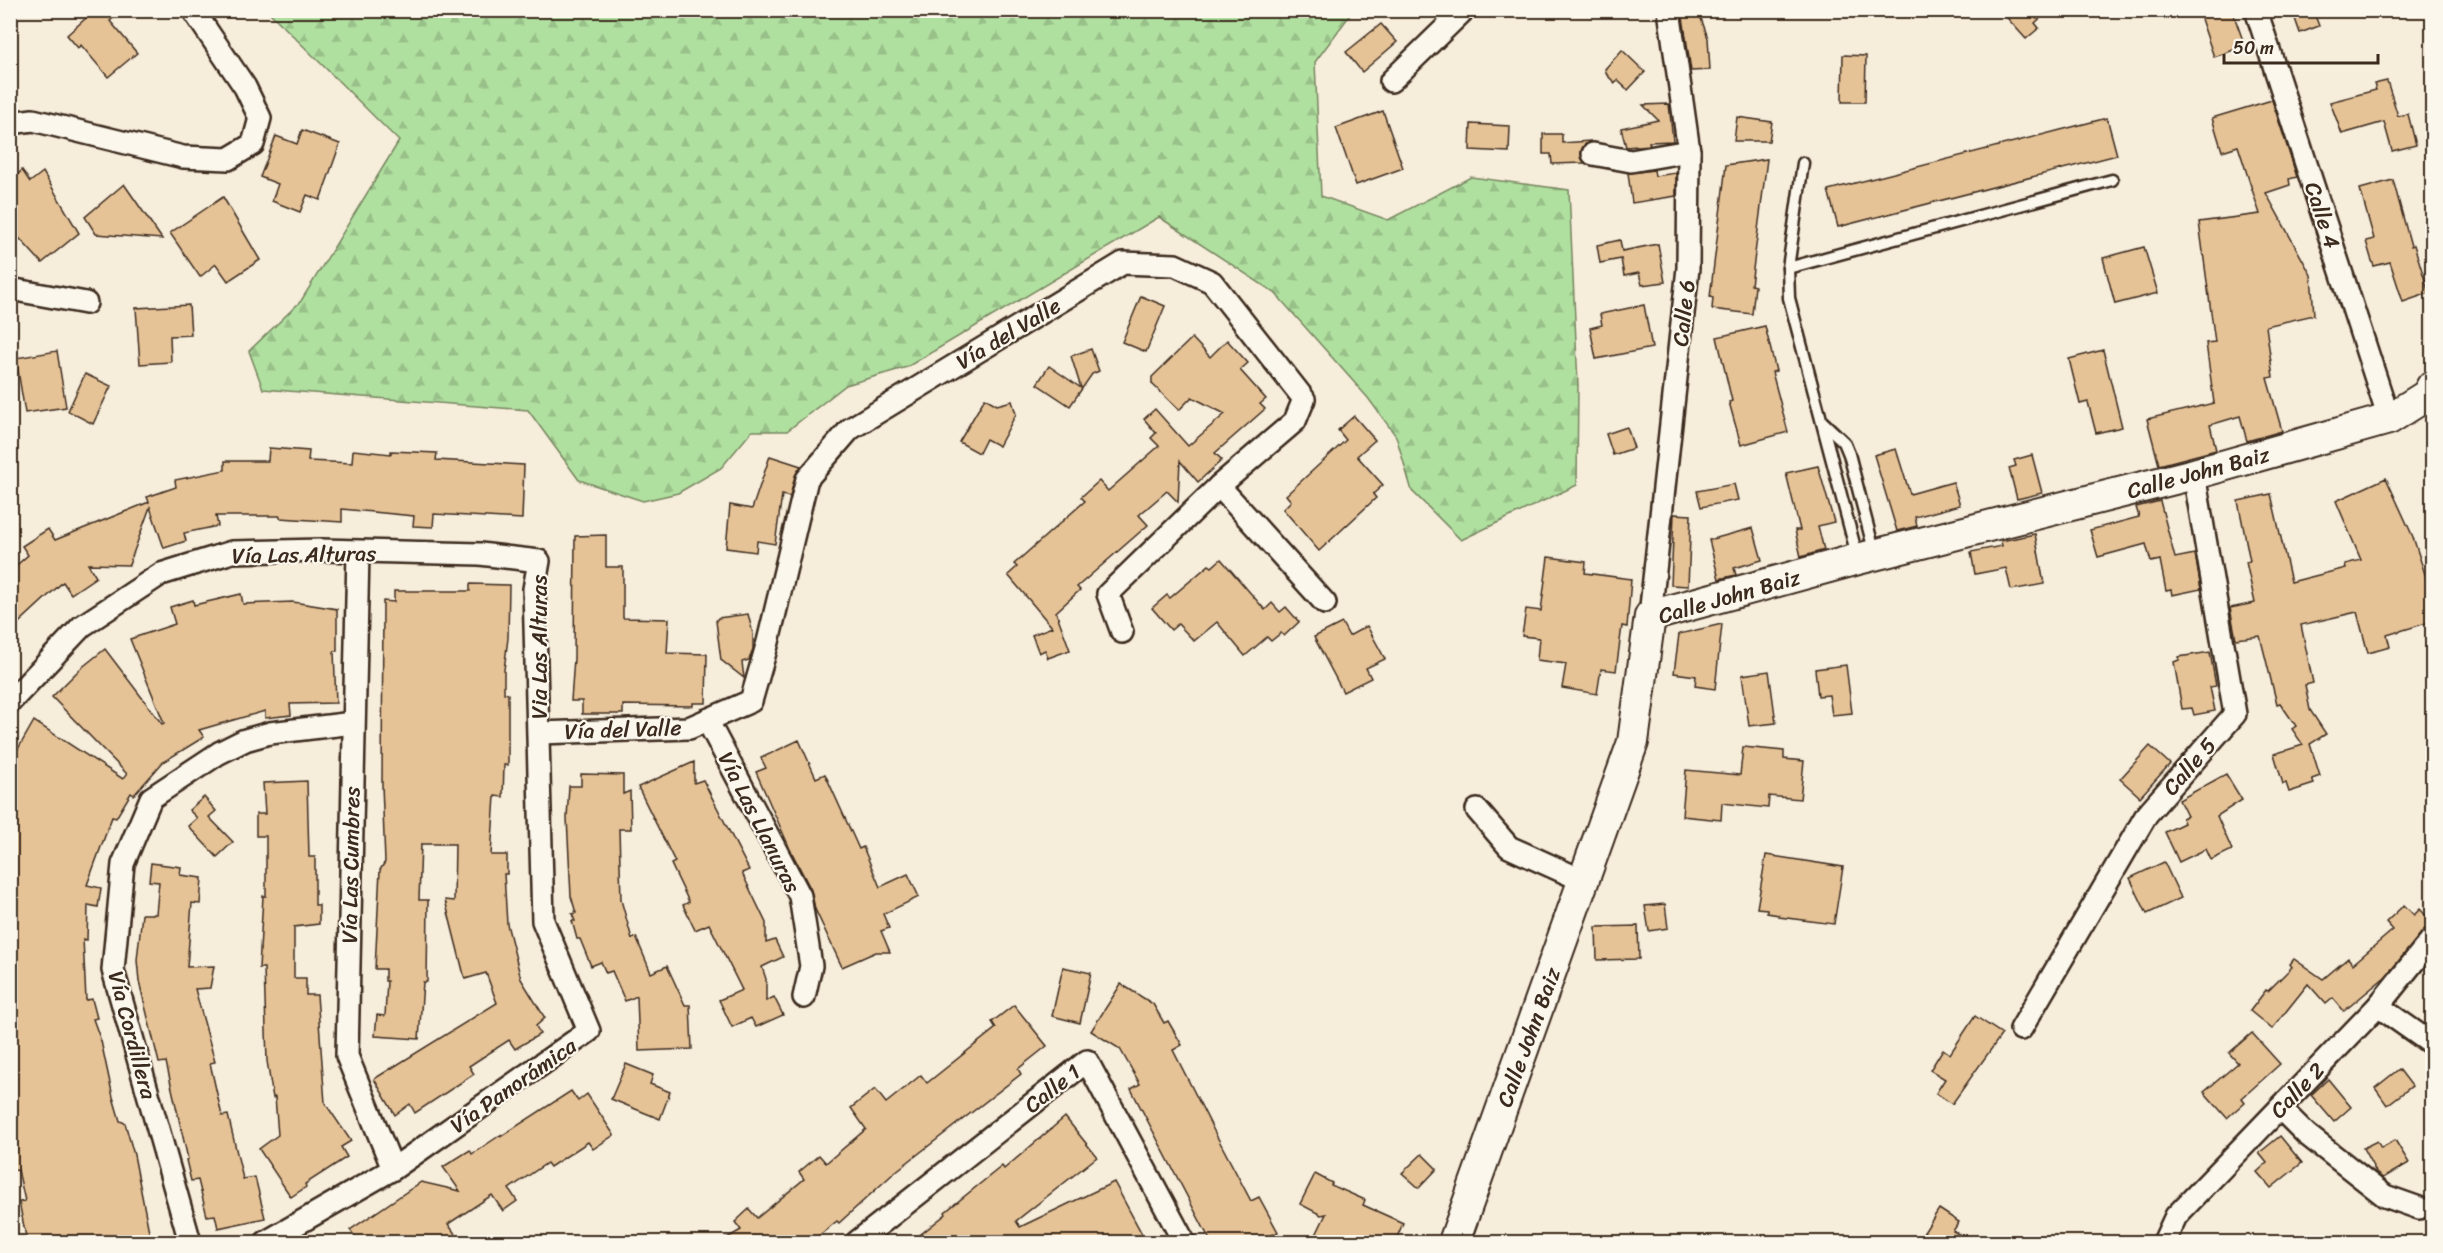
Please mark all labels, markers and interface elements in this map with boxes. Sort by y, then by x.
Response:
scale bar [2224,27,2378,65]
text: 50 m [2233,32,2274,64]
street label: Calle 4 [2293,177,2352,254]
street label: Calle 6 [1661,278,1706,348]
street label: Vía del Valle [948,287,1069,380]
street label: Calle John Baiz [2122,435,2274,510]
street label: Vía Las Alturas [231,534,377,575]
street label: Calle John Baiz [1653,557,1805,635]
street label: Via Las Alturas [520,574,559,719]
street label: Vía del Valle [564,708,682,751]
street label: Calle 5 [2152,728,2226,805]
street label: Vía Las Llanuras [707,745,812,901]
street label: Vía Las Cumbres [330,785,371,944]
street label: Calle John Baiz [1485,961,1572,1113]
street label: Vía Cordillera [97,967,169,1105]
street label: Vía Panorámica [442,1027,586,1144]
street label: Calle 2 [2260,1052,2335,1128]
street label: Calle 1 [1015,1053,1089,1123]

